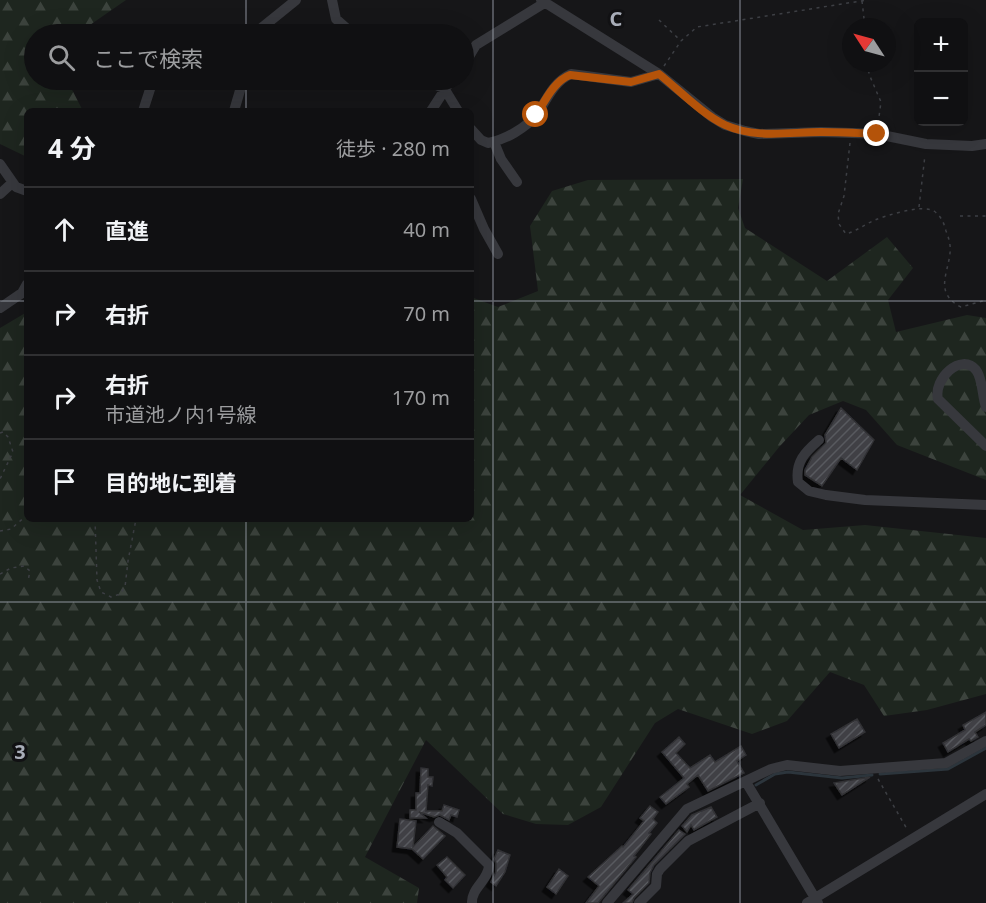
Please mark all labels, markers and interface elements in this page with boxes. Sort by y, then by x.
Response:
text: C [610,5,623,32]
north arrow [842,18,896,72]
map controls [914,18,968,126]
button: + [914,18,968,72]
search box [24,24,474,90]
icon: search [45,41,78,74]
text: ここで検索 [93,43,203,73]
button: − [914,72,968,126]
route start [522,101,548,127]
route end [863,120,889,146]
text: 4 分 [48,130,96,166]
text: 徒歩 · 280 m [336,135,450,162]
icon: ahead [48,213,81,246]
text: 直進 [105,215,149,245]
text: 40 m [403,216,450,243]
icon: right [48,297,81,330]
text: 右折 [105,299,149,329]
text: 70 m [403,300,450,327]
text: 右折 [105,369,149,399]
icon: right [48,381,81,414]
text: 170 m [392,384,450,411]
text: 市道池ノ内1号線 [105,401,256,428]
icon: arrive [48,465,81,498]
text: 目的地に到着 [105,467,237,497]
text: 3 [14,738,26,765]

